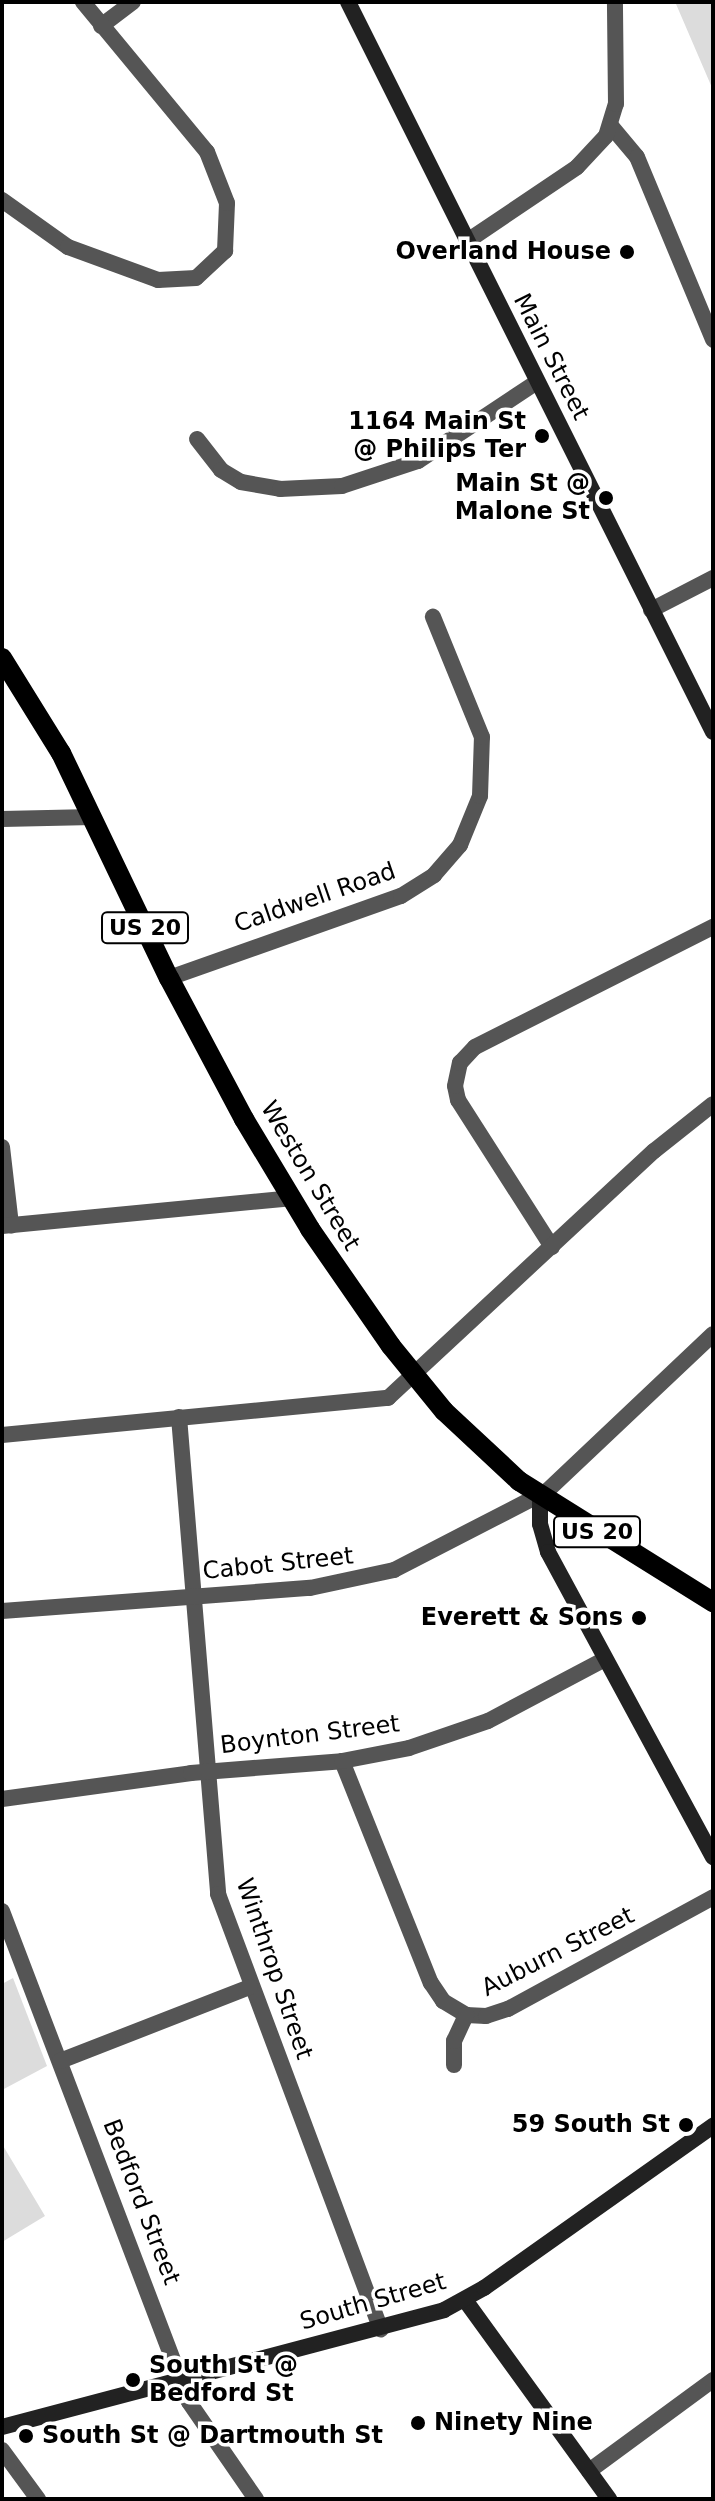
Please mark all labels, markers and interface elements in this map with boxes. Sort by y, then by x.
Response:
place label: Overland House [396,238,611,266]
marker: Overland House [618,243,636,261]
street label: Main Street [507,289,595,425]
place label: 1164 Main St @ Philips Ter [348,408,526,464]
marker: 1164 Main St @ Philips Ter [533,427,551,445]
place label: Main St @ Malone St [455,470,590,526]
marker: Main St @ Malone St [597,489,615,507]
street label: Caldwell Road [230,857,400,939]
road number: US 20 [101,910,189,946]
street label: Weston Street [254,1096,366,1256]
road number: US 20 [553,1514,641,1550]
street label: Cabot Street [201,1542,355,1586]
place label: Everett & Sons [421,1604,623,1632]
marker: Everett & Sons [630,1609,648,1627]
street label: Boynton Street [219,1710,401,1760]
street label: Winthrop Street [230,1875,318,2063]
street label: Auburn Street [477,1901,639,2003]
place label: 59 South St [512,2111,670,2139]
street label: Bedford Street [96,2115,186,2289]
marker: 59 South St [677,2116,695,2134]
street label: South Street [297,2267,449,2337]
place label: South St @ Bedford St [149,2352,298,2408]
marker: South St @ Bedford St [124,2371,142,2389]
place label: Ninety Nine [434,2409,593,2437]
marker: Ninety Nine [409,2414,427,2432]
place label: South St @ Dartmouth St [42,2422,383,2450]
marker: South St @ Dartmouth St [17,2427,35,2445]

